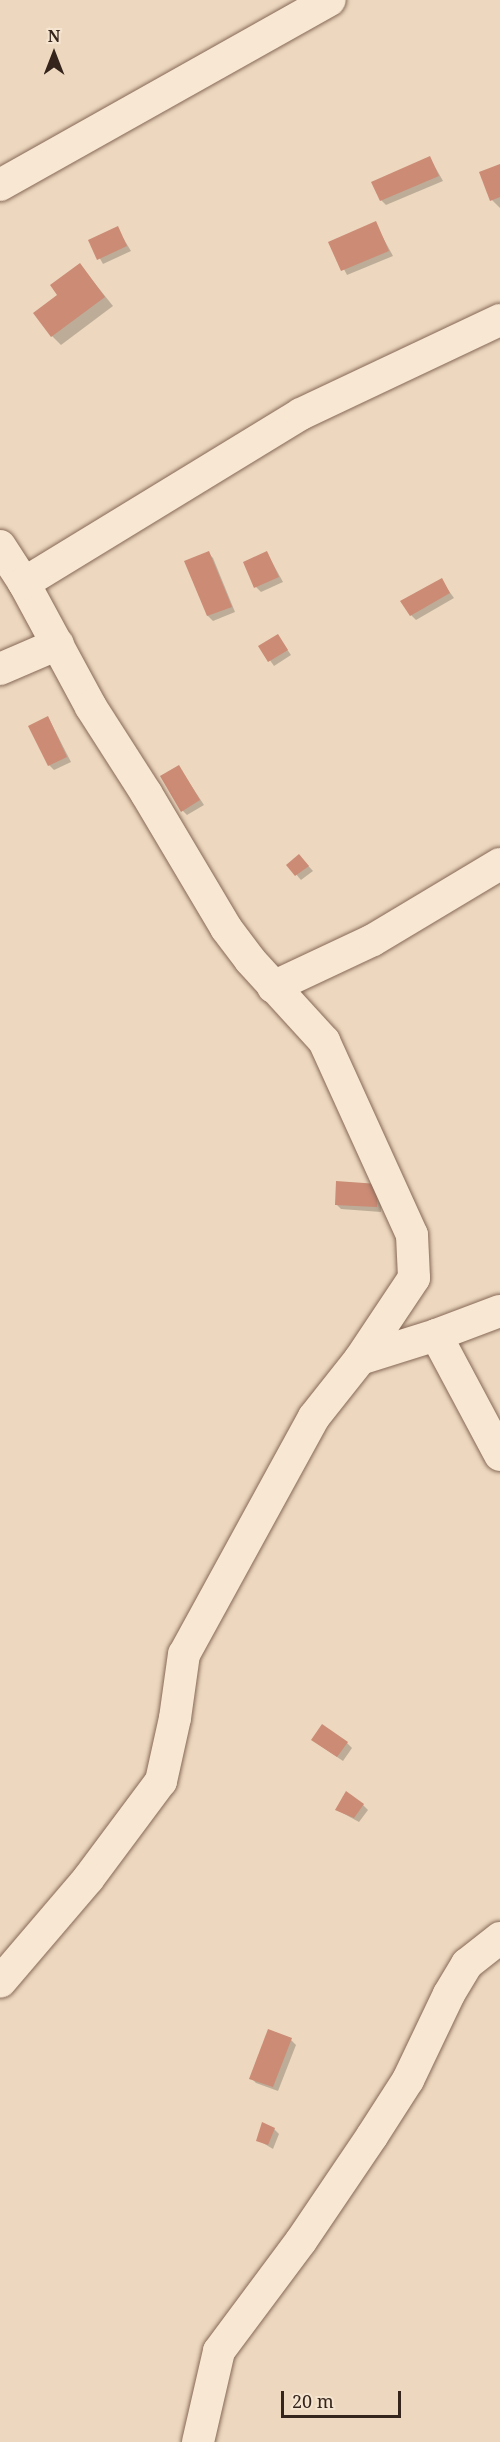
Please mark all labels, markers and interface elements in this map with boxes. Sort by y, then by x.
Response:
north arrow [24,24,84,84]
text: N [48,25,60,47]
scale bar [284,2379,404,2417]
text: 20 m [292,2389,334,2413]

